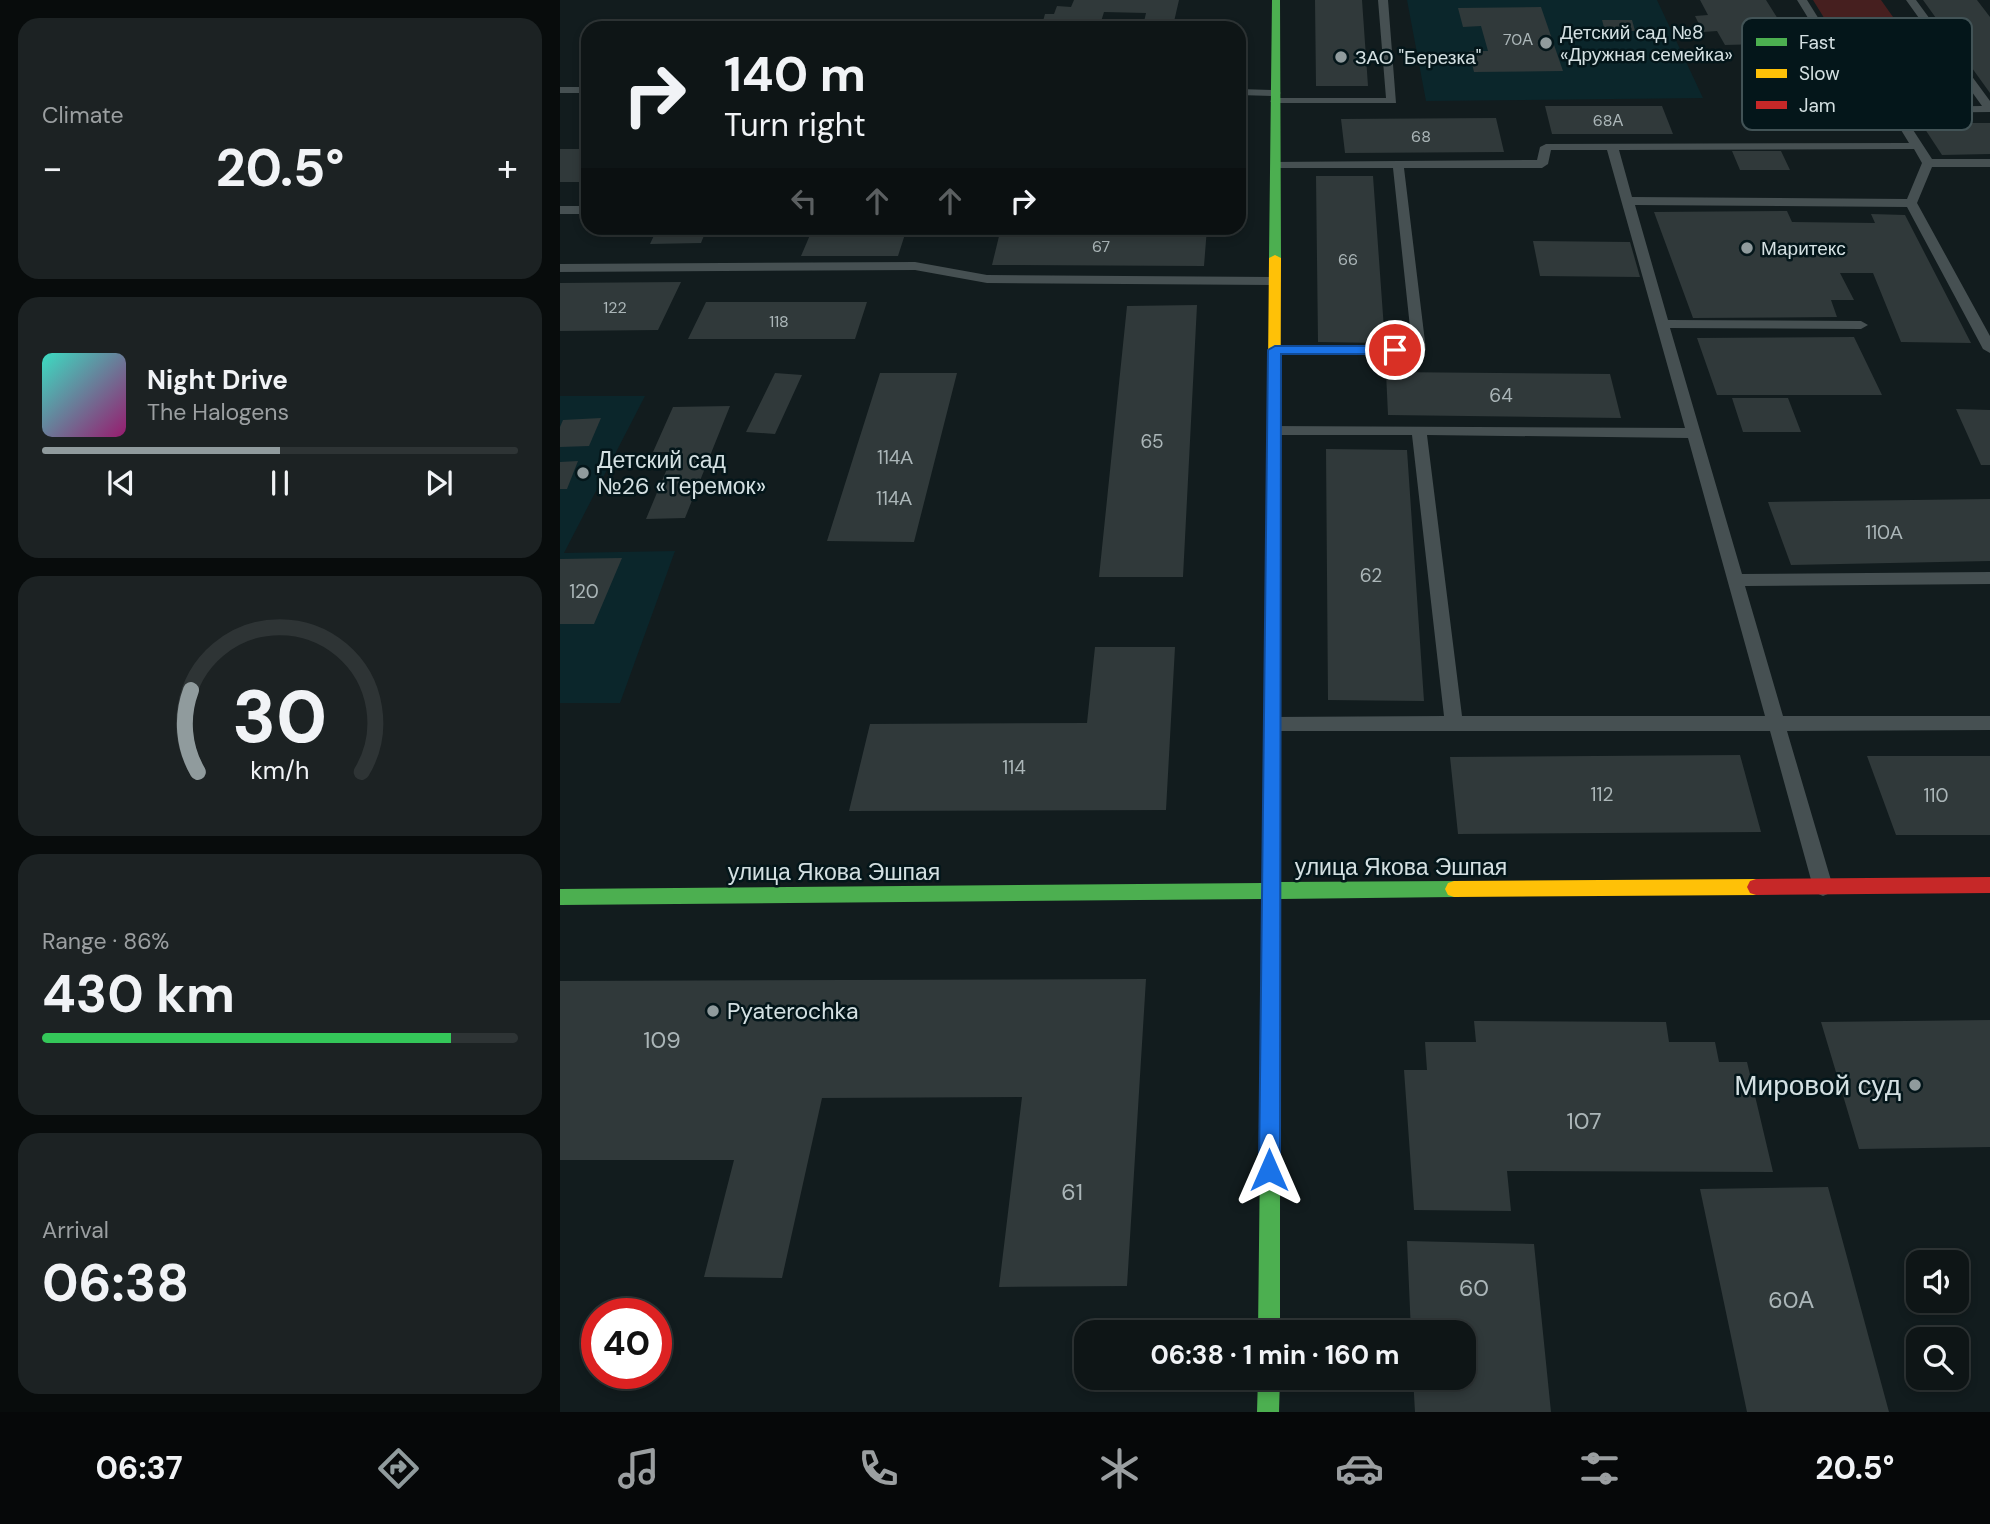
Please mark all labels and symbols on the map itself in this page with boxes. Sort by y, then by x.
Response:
legend [1742,18,1972,130]
place label: Детский сад №8 «Дружная семейка» [1560,20,1733,67]
house number: 70А [1503,29,1533,50]
text: Fast [1799,30,1835,55]
marker: Детский сад №8 «Дружная семейка» [1538,35,1554,51]
place label: ЗАО "Березка" [1355,45,1481,70]
marker: ЗАО "Березка" [1333,49,1349,65]
text: Slow [1799,61,1840,86]
text: Jam [1799,93,1836,118]
house number: 68А [1593,110,1624,131]
house number: 68 [1411,126,1431,147]
house number: 67 [1092,236,1110,257]
place label: Маритекс [1761,236,1846,261]
marker: Маритекс [1739,240,1755,256]
house number: 66 [1338,249,1358,270]
house number: 122 [603,297,627,318]
house number: 118 [769,311,789,332]
pin [1365,320,1425,380]
house number: 64 [1489,383,1513,408]
house number: 65 [1140,429,1164,454]
place label: Детский сад №26 «Теремок» [597,445,766,501]
house number: 114А [877,445,913,470]
marker: Детский сад №26 «Теремок» [575,465,591,481]
house number: 114А [876,486,912,511]
house number: 110А [1865,520,1903,545]
house number: 62 [1360,563,1382,588]
house number: 120 [569,579,599,604]
house number: 114 [1002,755,1026,780]
house number: 112 [1591,782,1613,807]
house number: 110 [1924,783,1948,808]
street label: улица Якова Эшпая [1295,852,1507,882]
street label: улица Якова Эшпая [728,857,940,887]
place label: Pyaterochka [727,996,858,1026]
marker: Pyaterochka [705,1003,721,1019]
house number: 109 [643,1025,681,1055]
place label: Мировой суд [1734,1067,1901,1104]
marker: Мировой суд [1907,1077,1923,1093]
house number: 107 [1567,1106,1601,1136]
position arrow [1232,1133,1306,1207]
house number: 61 [1061,1177,1083,1207]
house number: 60 [1459,1273,1489,1303]
house number: 60А [1768,1285,1814,1315]
speed limit sign: 40 [581,1298,672,1389]

